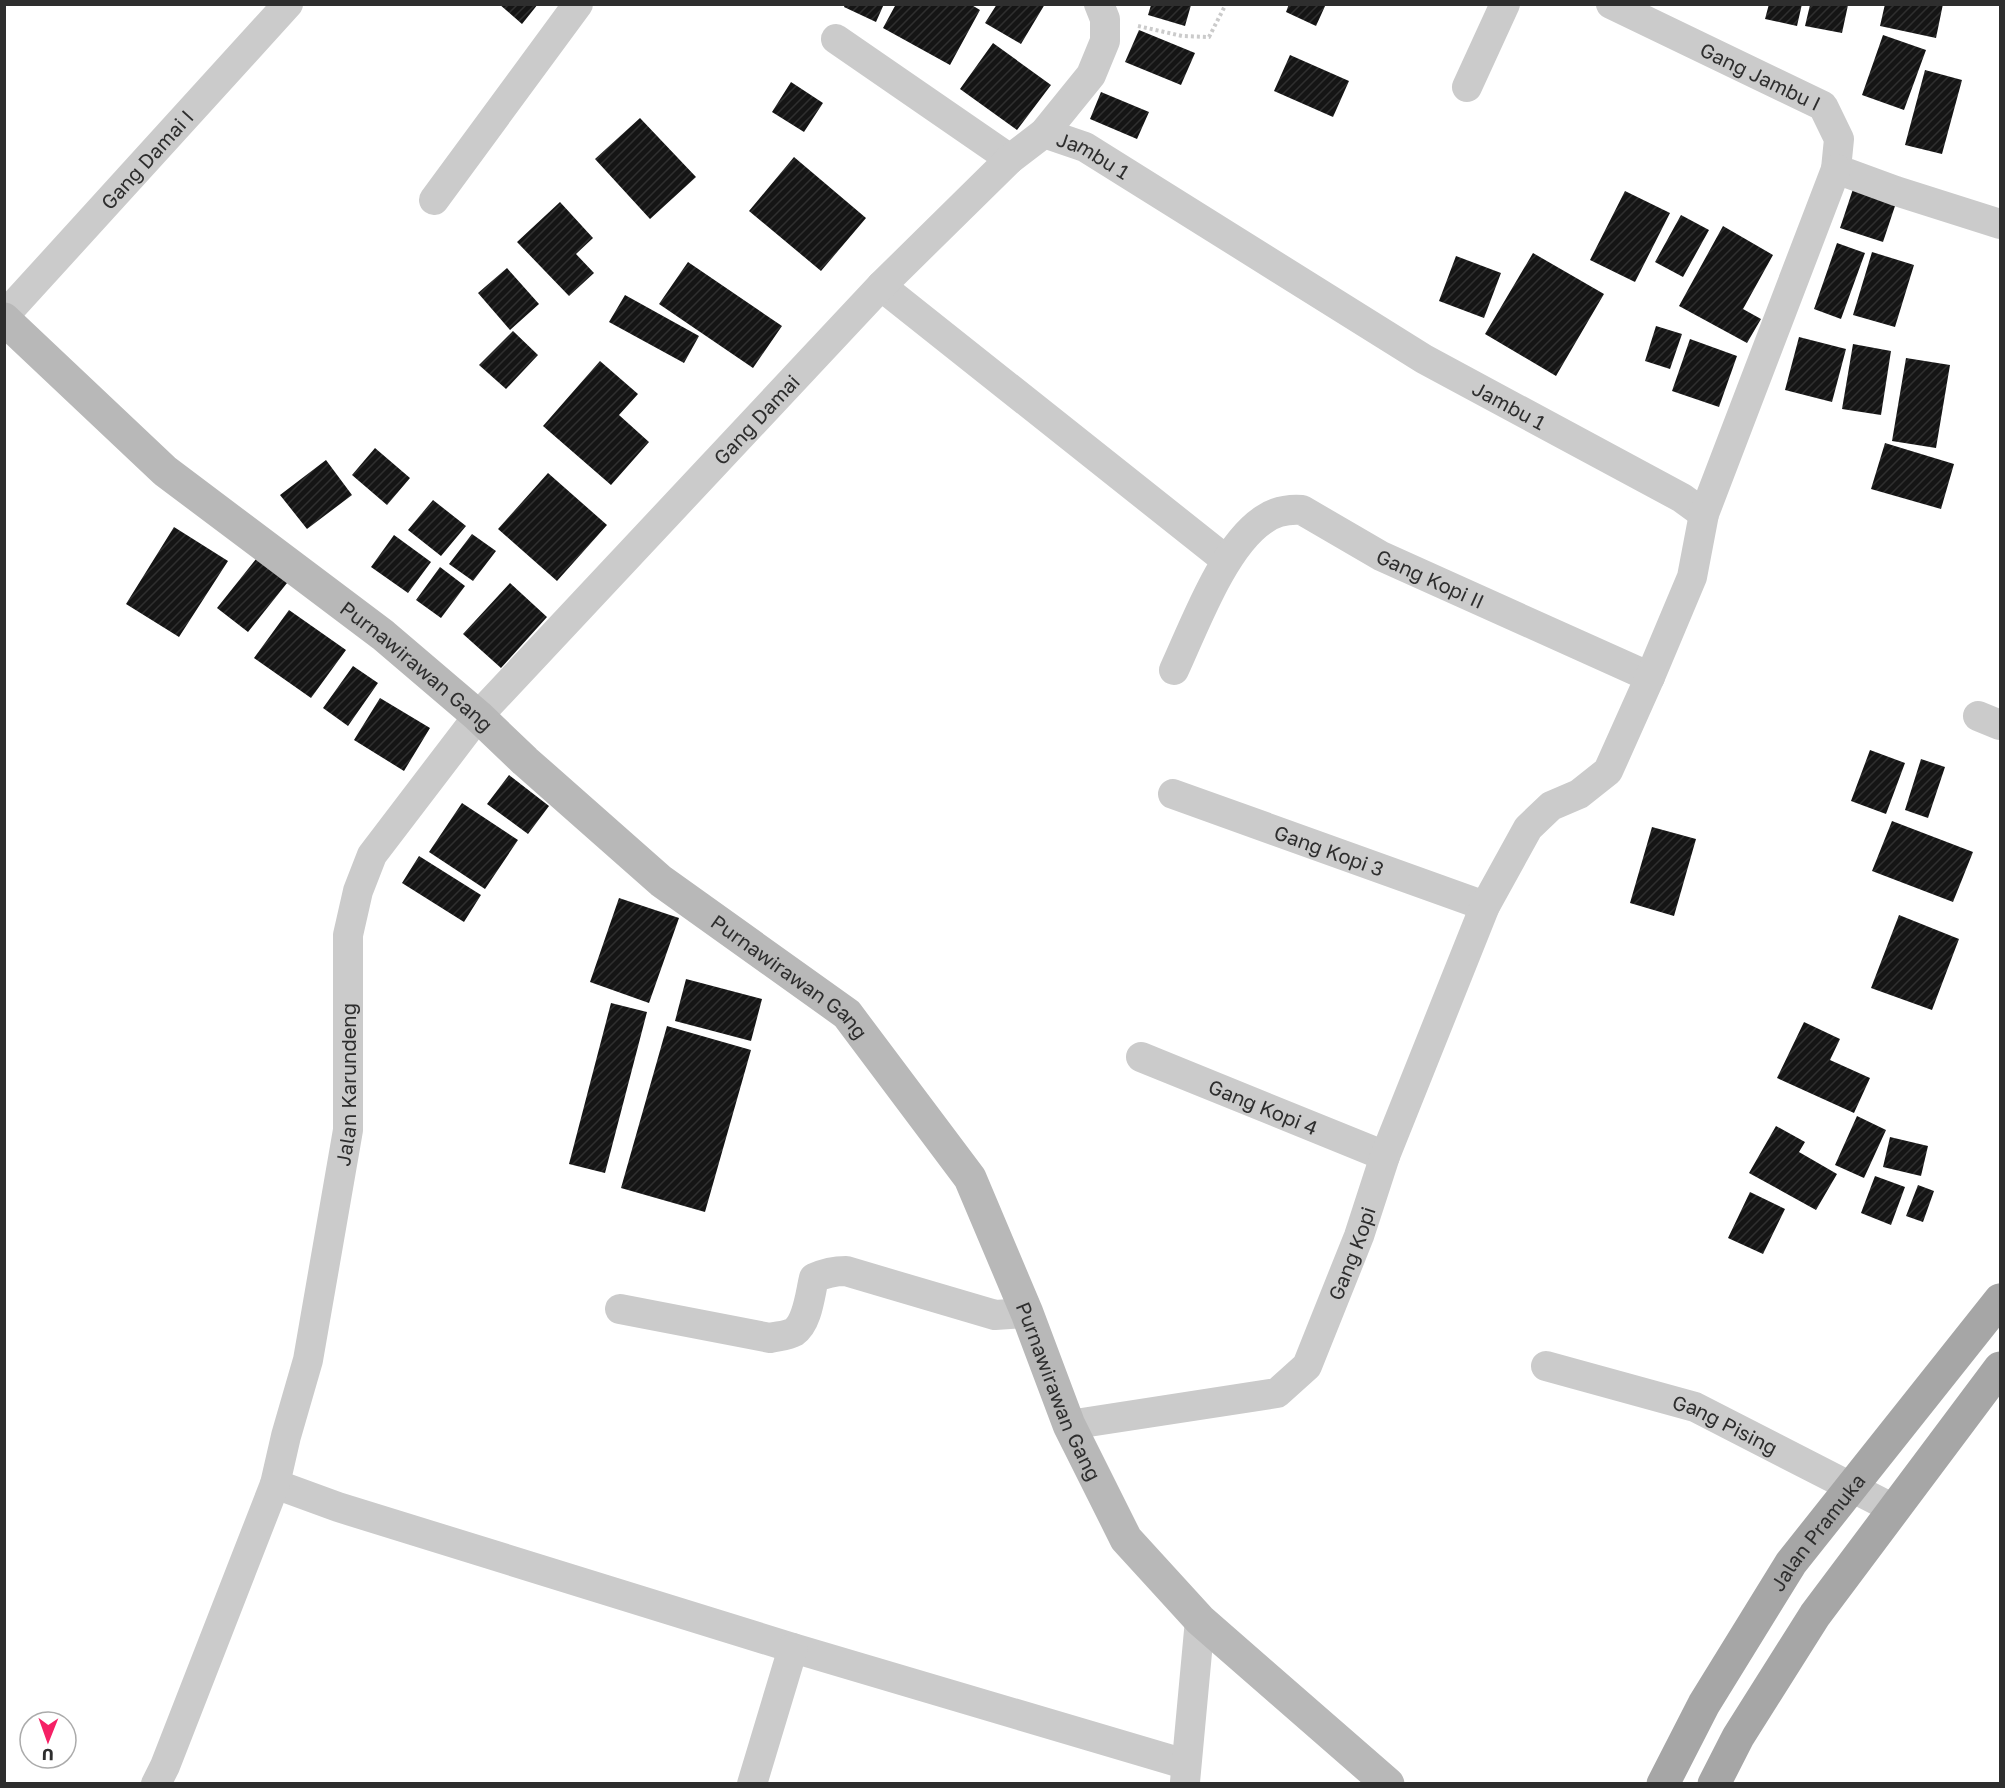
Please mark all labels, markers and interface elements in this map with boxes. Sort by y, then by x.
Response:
street label: Gang Jambu I [1696,37,1825,115]
street label: Gang Damai I [95,105,198,214]
street label: Jambu 1 [1054,126,1134,184]
street label: Gang Damai [708,369,804,469]
street label: Jambu 1 [1469,376,1550,434]
street label: Gang Kopi II [1373,544,1488,613]
street label: Purnawirawan Gang [336,595,498,736]
street label: Gang Kopi 3 [1271,819,1387,881]
street label: Purnawirawan Gang [707,909,873,1043]
street label: Jalan Karundeng [330,1003,360,1168]
street label: Gang Kopi 4 [1205,1074,1321,1139]
street label: Gang Kopi [1323,1204,1380,1303]
street label: Purnawirawan Gang [1012,1298,1107,1484]
street label: Gang Pising [1670,1389,1782,1459]
street label: Jalan Pramuka [1765,1468,1870,1595]
north arrow [18,1710,78,1770]
text: U [42,1745,54,1765]

